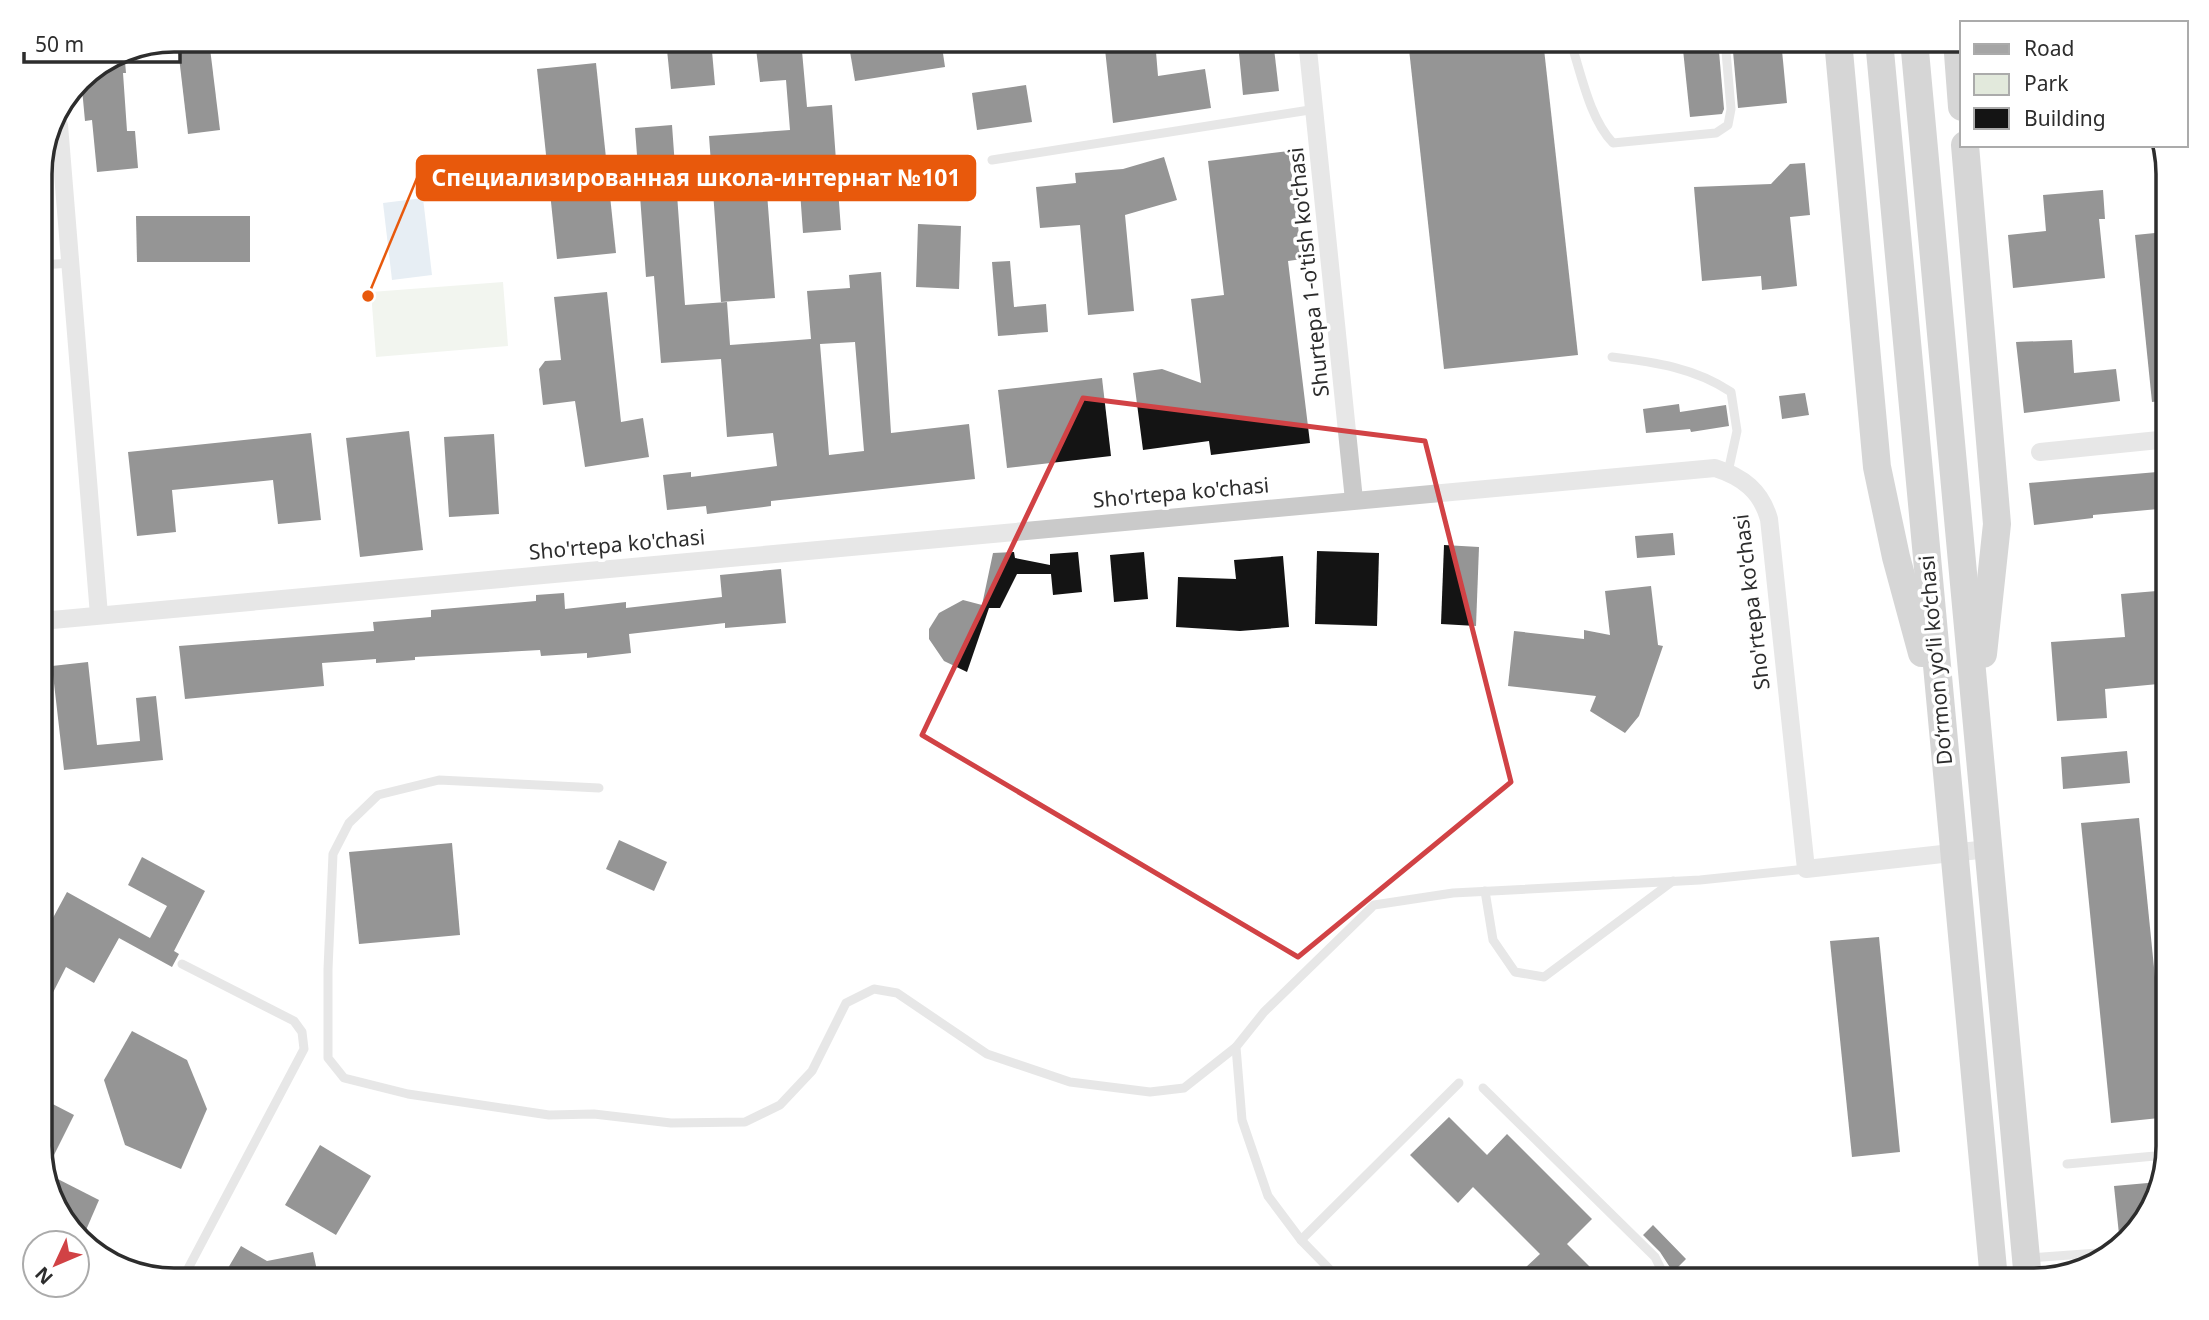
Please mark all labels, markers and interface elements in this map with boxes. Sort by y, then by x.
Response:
scale bar [24,21,180,65]
legend [1960,21,2188,147]
text: 50 m [35,30,84,58]
text: Road [2024,34,2074,62]
text: Park [2024,69,2069,97]
text: Building [2024,104,2106,132]
street label: Shurtepa 1-o'tish ko'chasi [1281,146,1335,398]
callout: Специализированная школа-интернат №101 [417,156,975,200]
text: Специализированная школа-интернат №101 [431,161,961,193]
street label: Sho'rtepa ko'chasi [1092,470,1270,514]
street label: Sho'rtepa ko'chasi [1726,513,1776,692]
street label: Sho'rtepa ko'chasi [528,522,706,566]
street label: Do‘rmon yo‘li ko‘chasi [1912,554,1958,766]
north arrow [21,1229,91,1299]
text: N [29,1261,58,1290]

